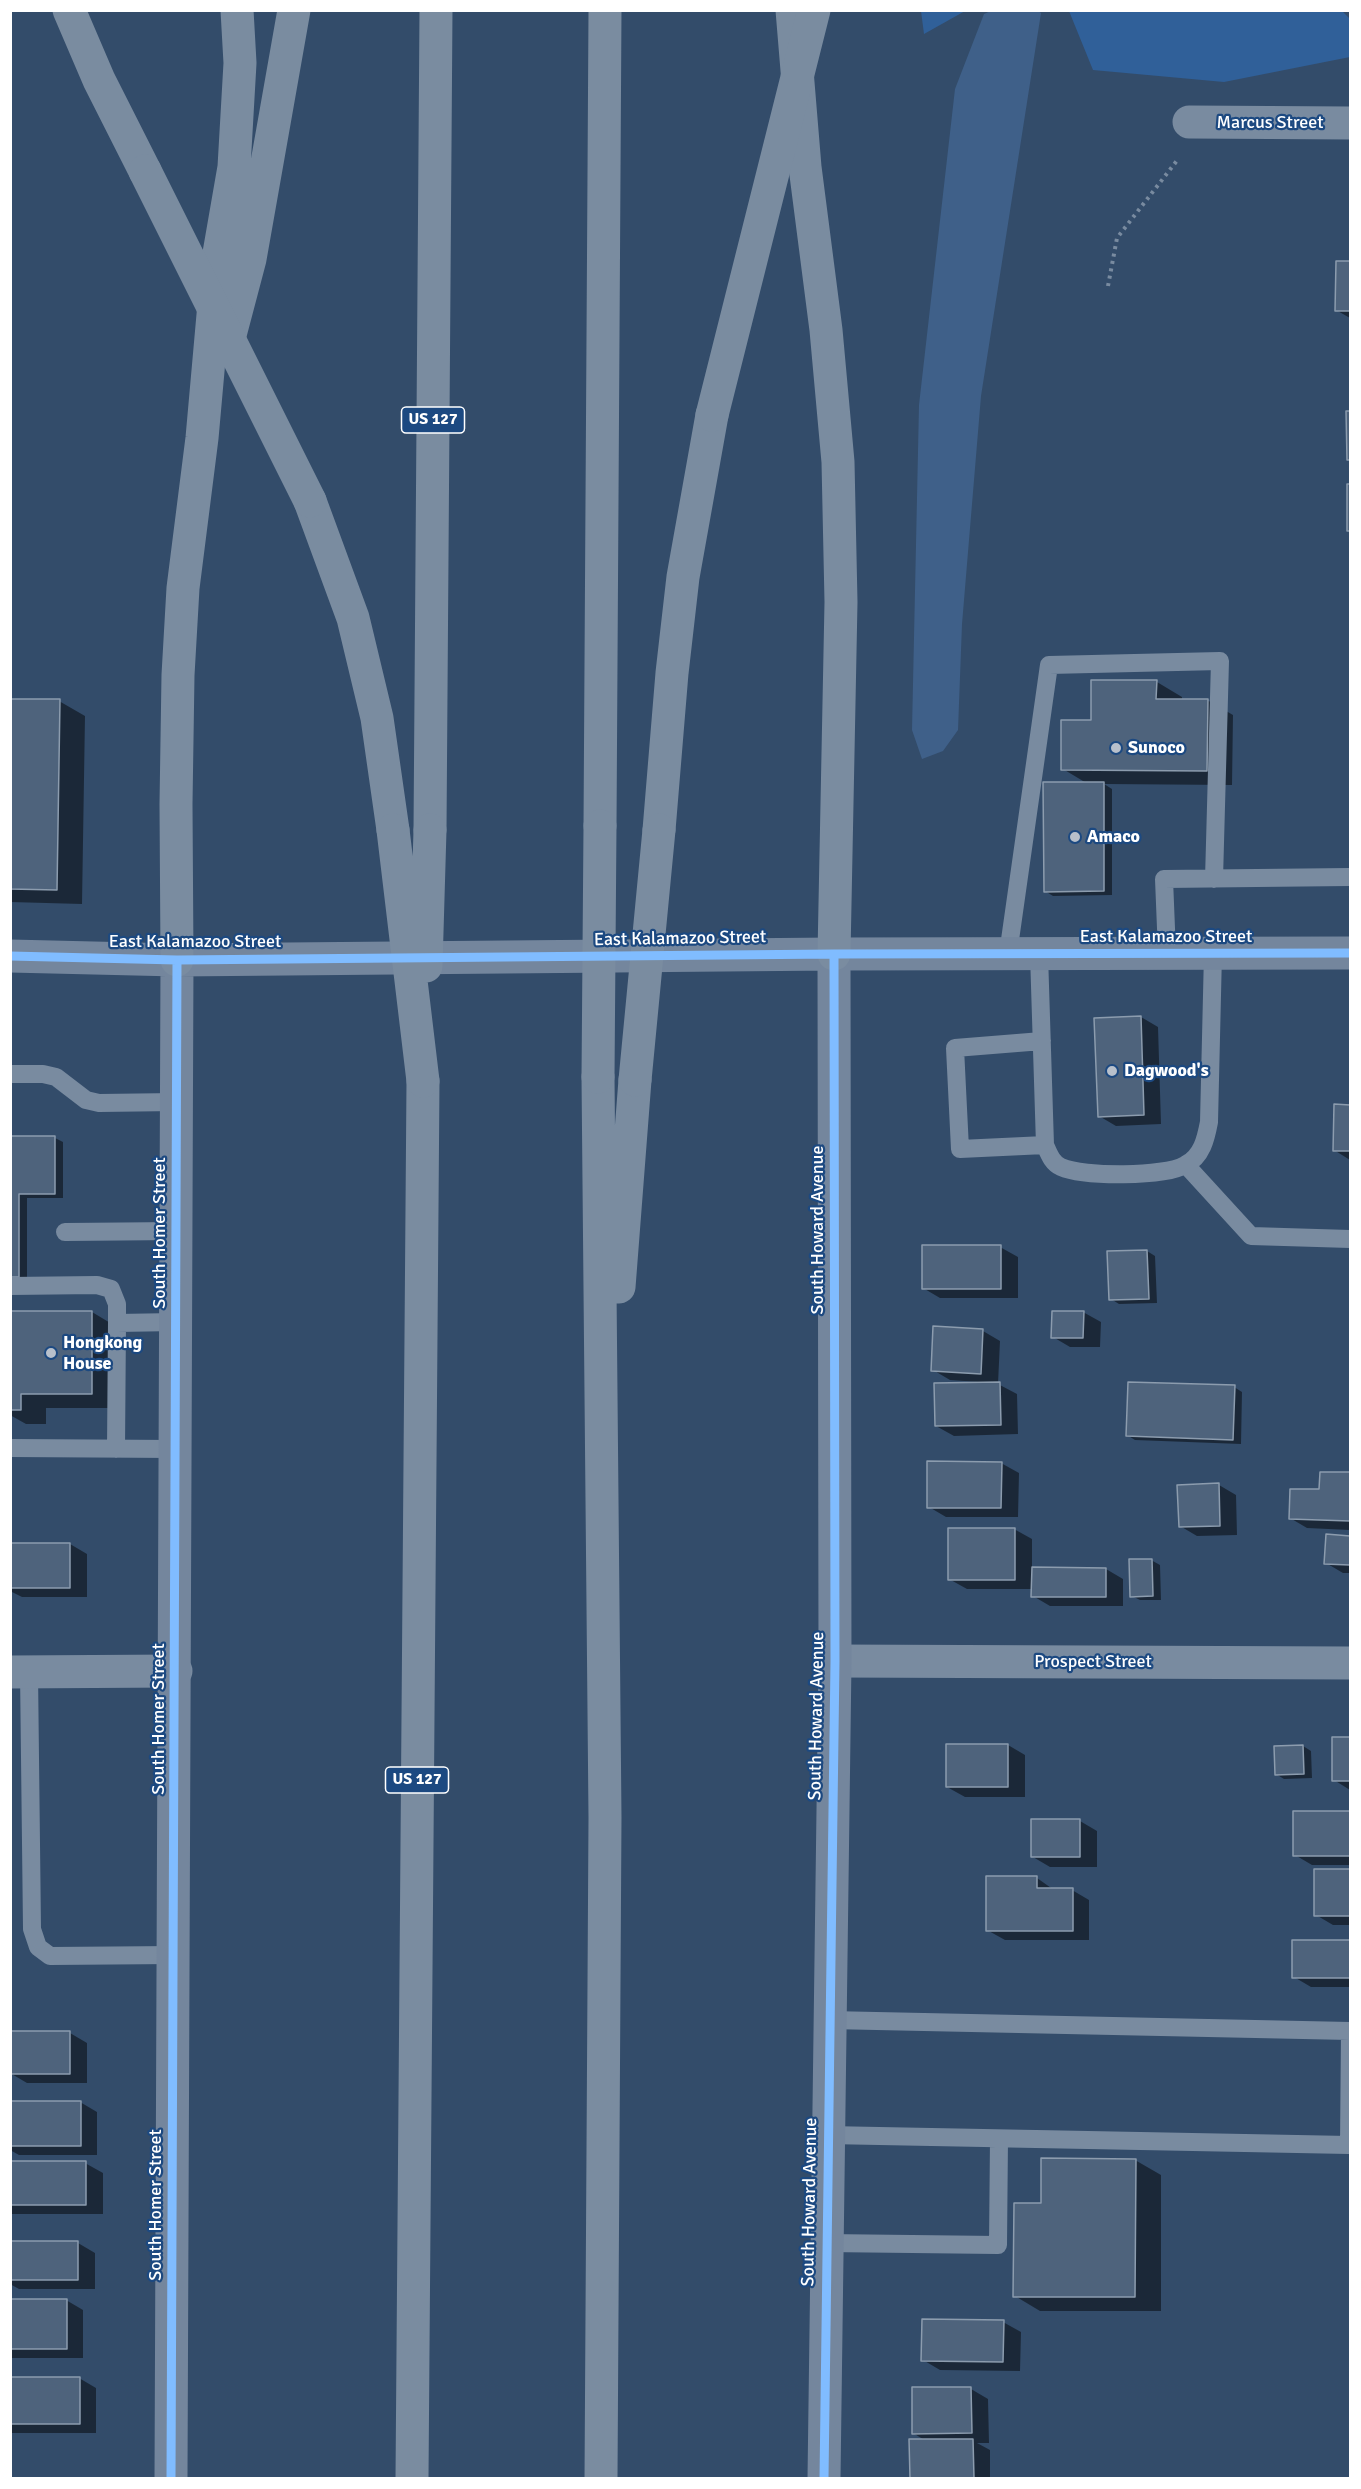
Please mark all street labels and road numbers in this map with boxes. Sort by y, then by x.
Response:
street label: Marcus Street [1216,112,1324,134]
road number: US 127 [402,407,464,433]
street label: East Kalamazoo Street [1080,926,1252,948]
street label: East Kalamazoo Street [594,927,766,951]
street label: East Kalamazoo Street [109,931,281,953]
street label: South Howard Avenue [807,1146,829,1314]
street label: South Homer Street [149,1157,171,1309]
street label: South Howard Avenue [805,1631,829,1801]
street label: South Homer Street [148,1643,170,1795]
street label: Prospect Street [1034,1651,1152,1673]
road number: US 127 [386,1767,448,1793]
street label: South Howard Avenue [798,2117,822,2287]
street label: South Homer Street [145,2129,167,2281]

